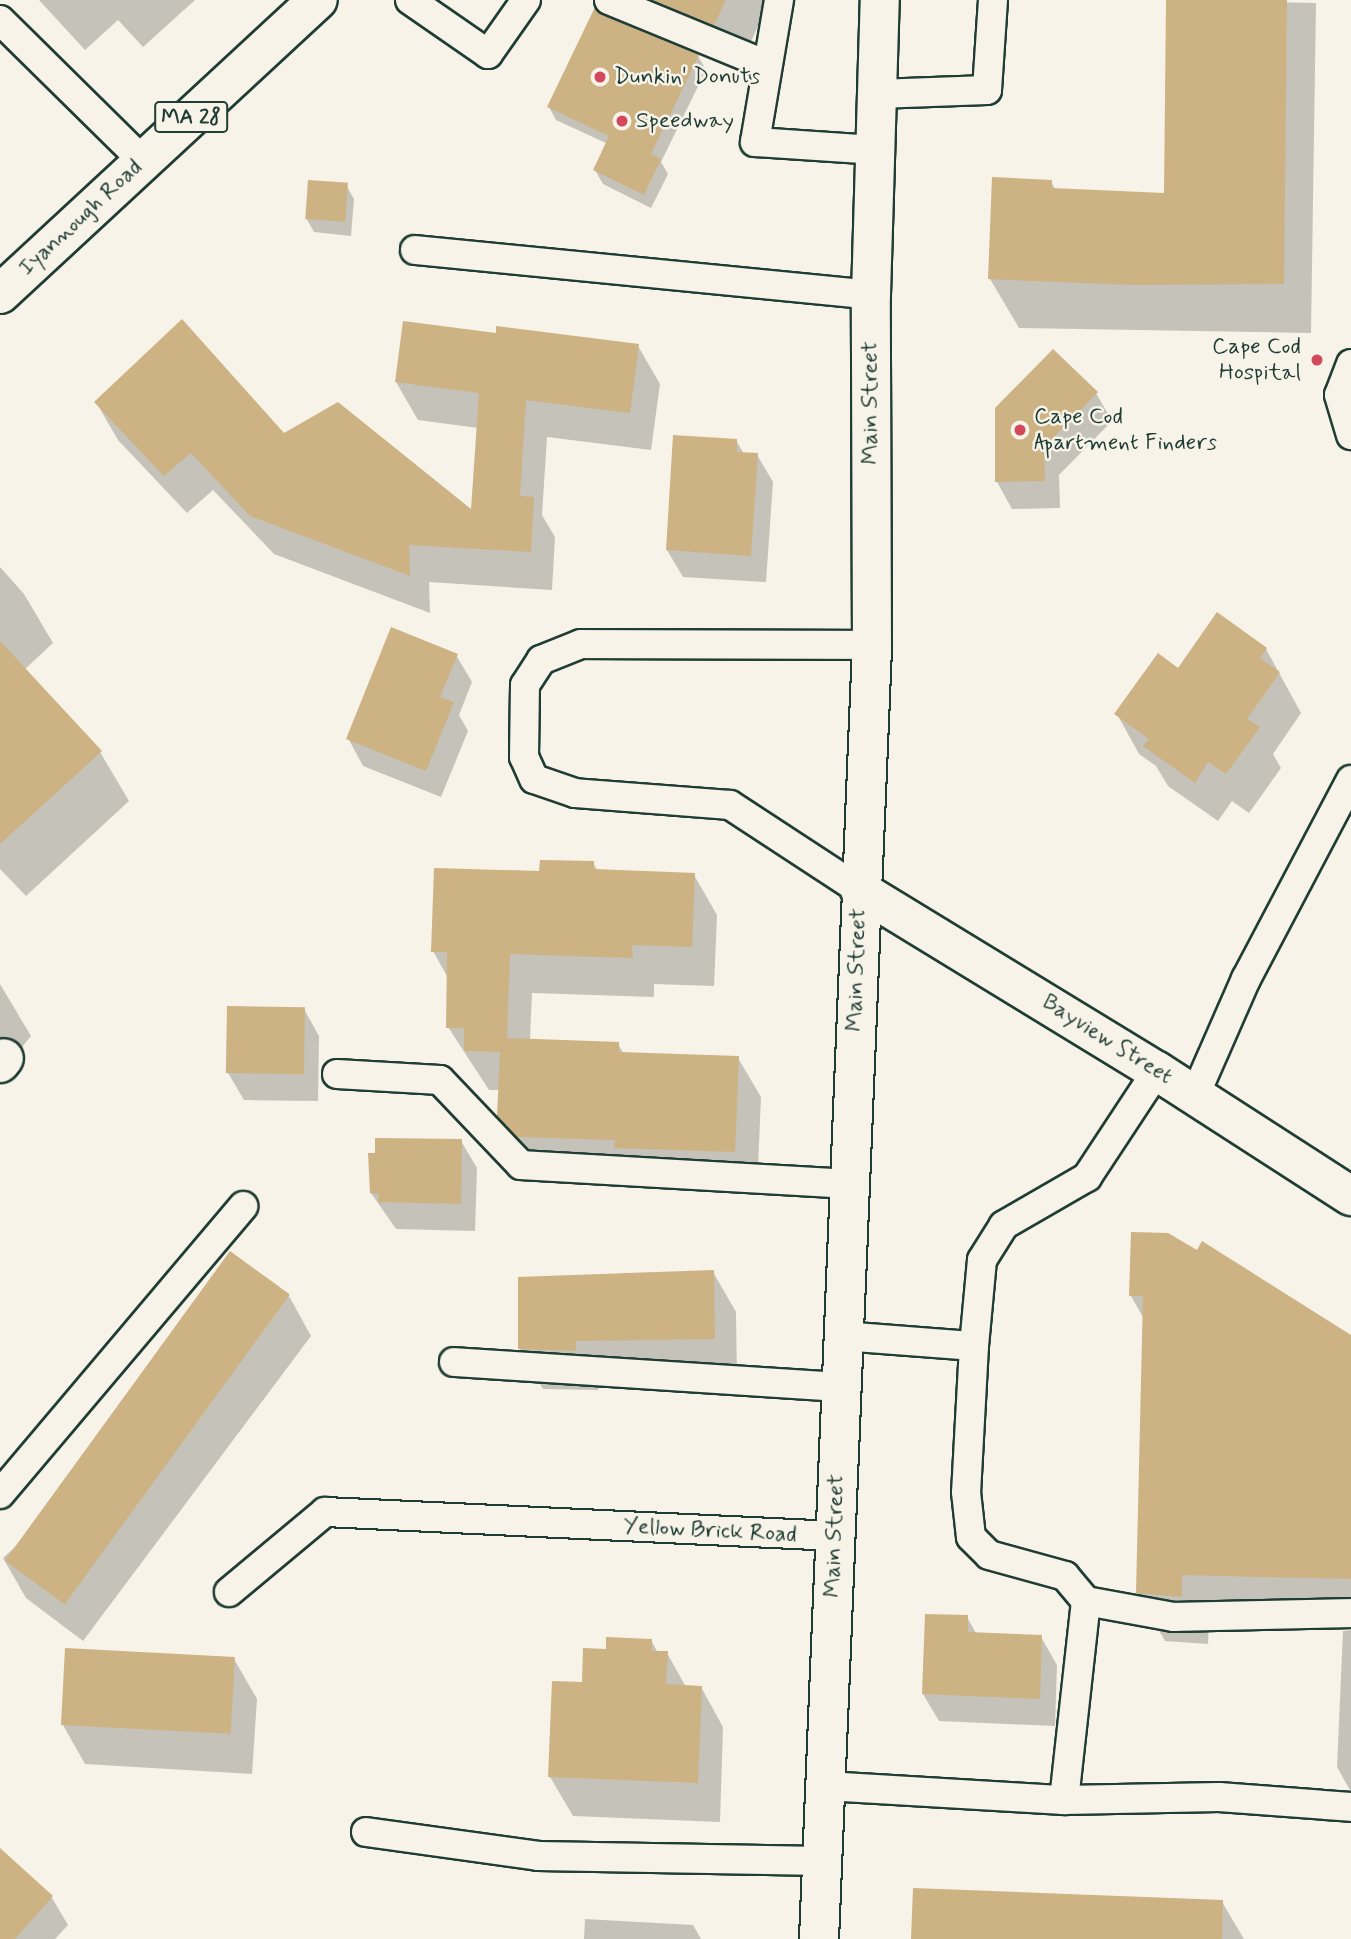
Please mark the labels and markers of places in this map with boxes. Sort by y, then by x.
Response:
place label: Dunkin' Donuts [614,63,760,91]
marker: Dunkin' Donuts [592,69,608,85]
place label: Speedway [636,107,734,135]
marker: Speedway [614,113,630,129]
place label: Cape Cod Hospital [1208,333,1301,387]
marker: Cape Cod Hospital [1307,350,1327,370]
place label: Cape Cod Apartment Finders [1034,403,1217,457]
marker: Cape Cod Apartment Finders [1012,422,1028,438]

